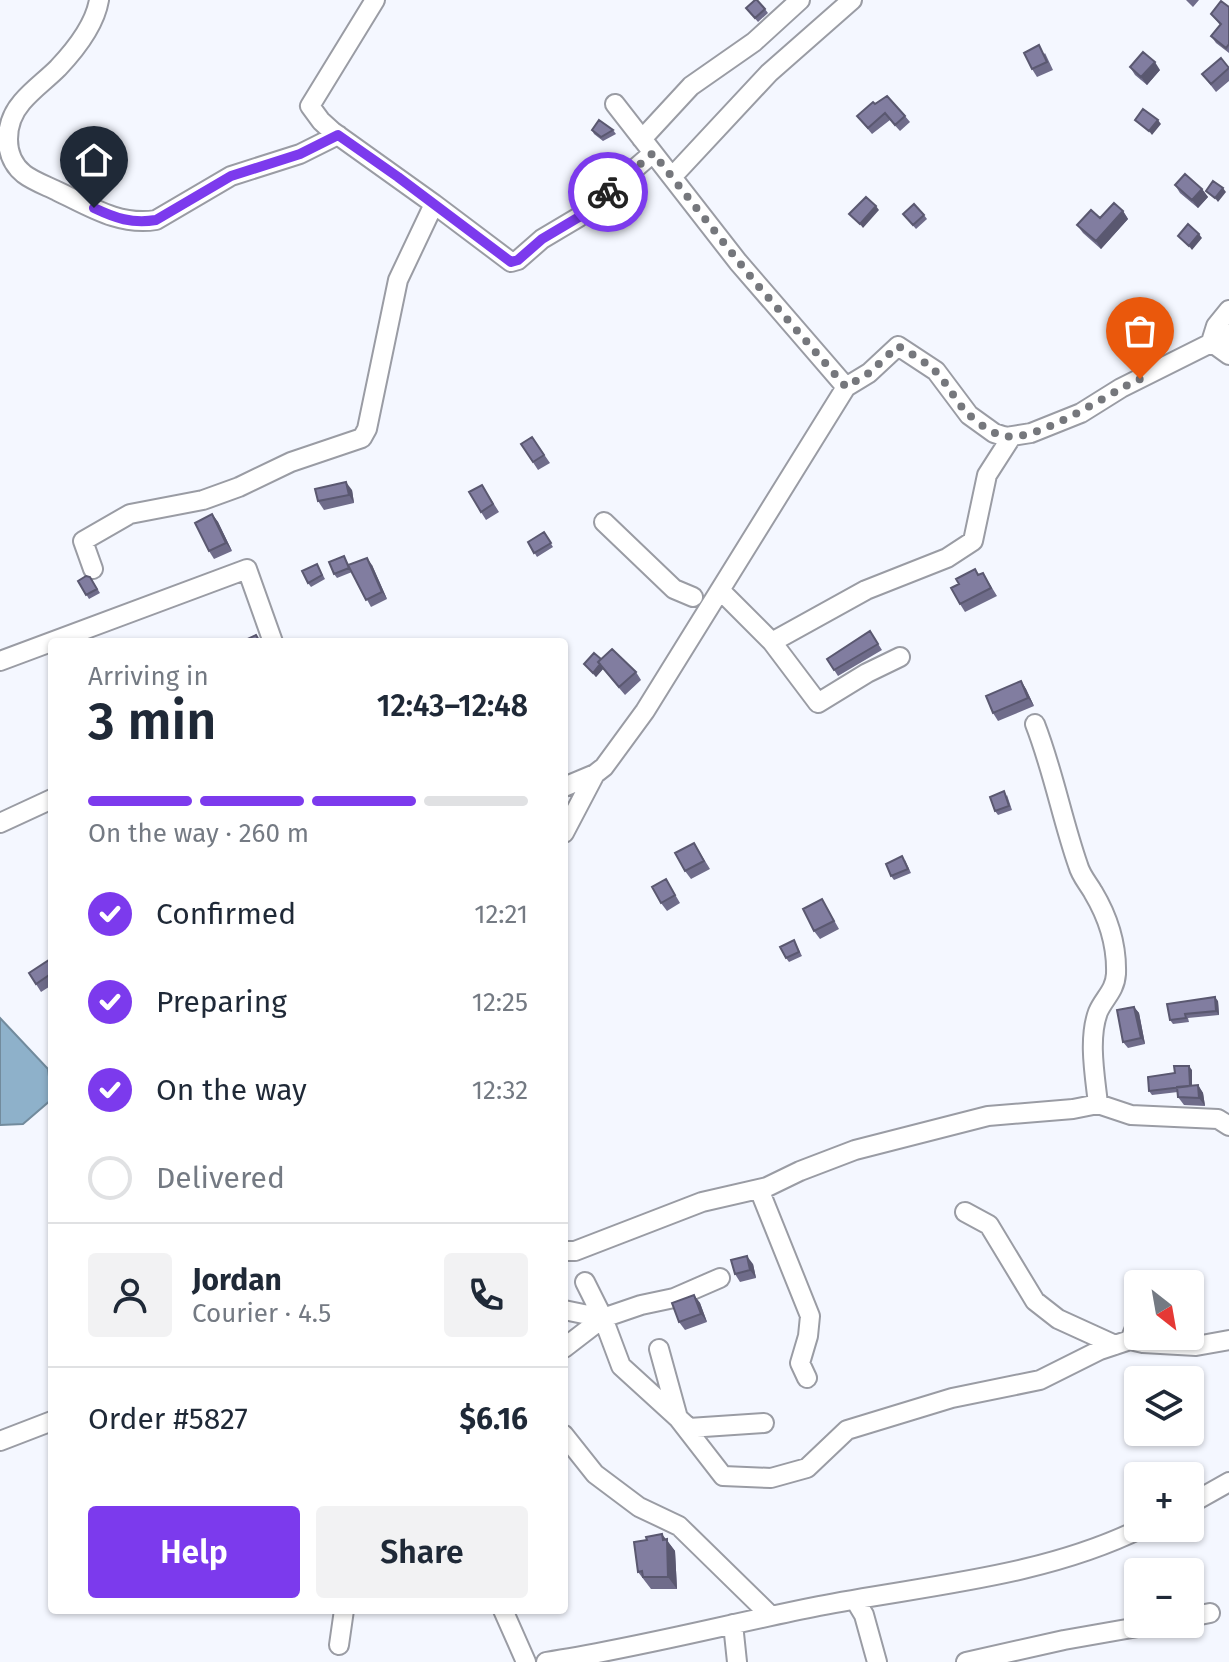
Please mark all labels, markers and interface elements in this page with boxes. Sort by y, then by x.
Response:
pin [60,126,128,208]
icon: home [72,138,116,182]
courier [568,152,648,232]
icon: bike [586,170,630,214]
pin [1106,297,1174,379]
icon: bag [1118,309,1162,353]
text: Arriving in [88,661,209,692]
text: 12:43–12:48 [377,688,528,724]
text: 3 min [88,690,216,753]
text: On the way · 260 m [88,818,309,849]
icon: check [88,892,132,936]
text: Confirmed [156,896,296,932]
text: 12:21 [474,899,528,930]
icon: check [88,980,132,1024]
text: Preparing [156,984,287,1020]
text: 12:25 [472,987,528,1018]
icon: check [88,1068,132,1112]
text: On the way [156,1072,307,1108]
text: 12:32 [472,1075,528,1106]
text: Delivered [156,1160,285,1196]
button: person [88,1253,172,1337]
button: phone [444,1253,528,1337]
text: Jordan [192,1262,282,1298]
north arrow [1124,1270,1204,1350]
map controls [1124,1270,1204,1638]
text: Courier · 4.5 [192,1298,331,1329]
button: layers [1124,1366,1204,1446]
text: Order #5827 [88,1401,248,1437]
text: $6.16 [460,1401,528,1437]
button: + [1124,1462,1204,1542]
button: Help [88,1506,300,1598]
button: Share [316,1506,528,1598]
button: − [1124,1558,1204,1638]

